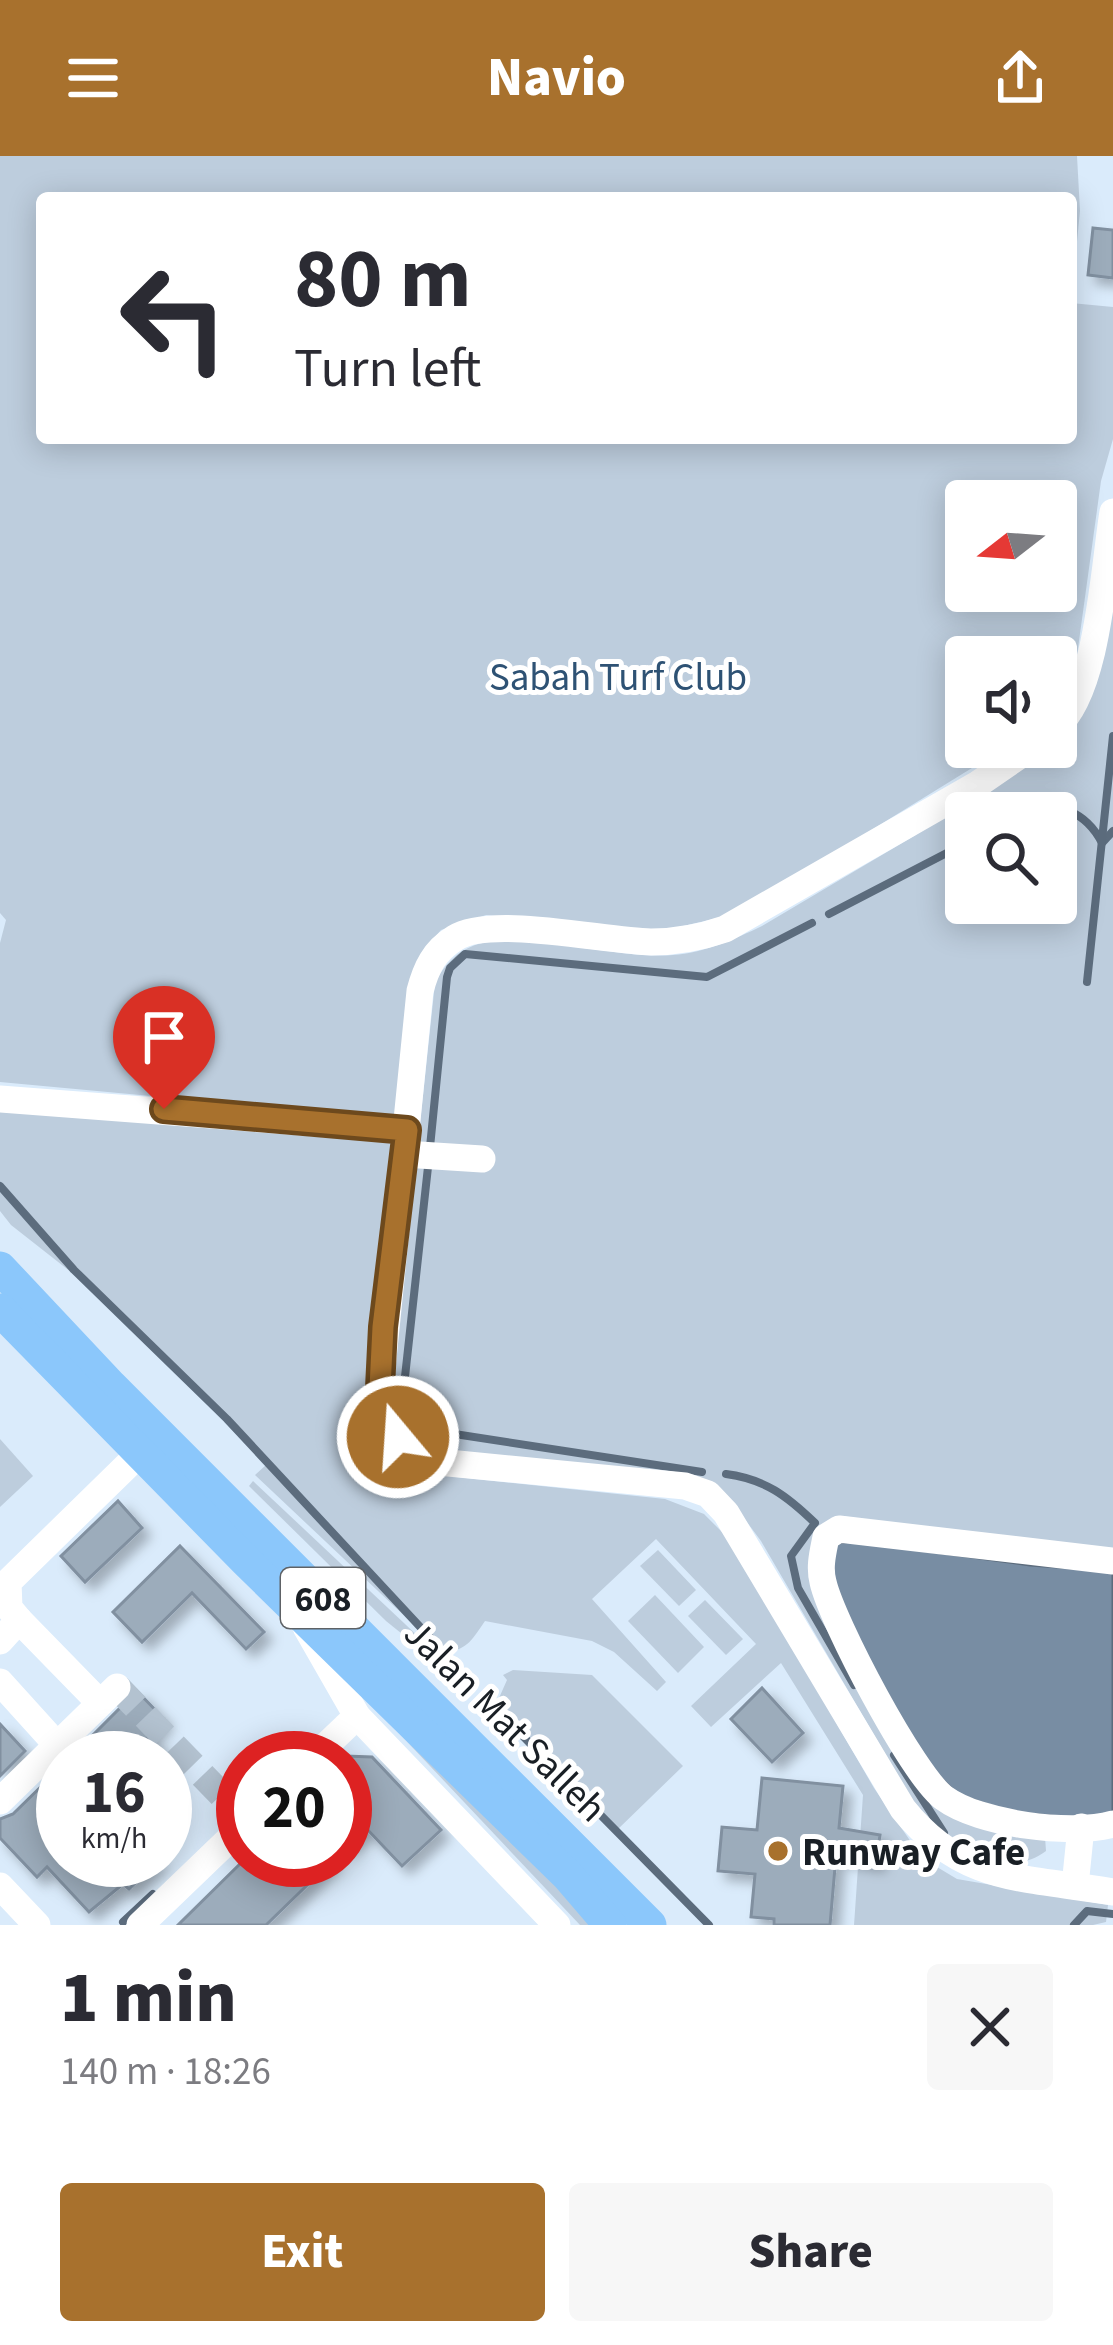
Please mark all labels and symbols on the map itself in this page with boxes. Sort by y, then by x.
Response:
north arrow [945,480,1077,612]
park label: Sabah Turf Club [489,650,747,706]
pin [113,986,215,1109]
position arrow [335,1374,461,1500]
road number: 608 [281,1568,365,1628]
street label: Jalan Mat Salleh [391,1607,619,1835]
speed limit sign: 20 [216,1731,372,1887]
place label: Runway Cafe [802,1825,1025,1881]
marker: Runway Cafe [765,1838,791,1864]

